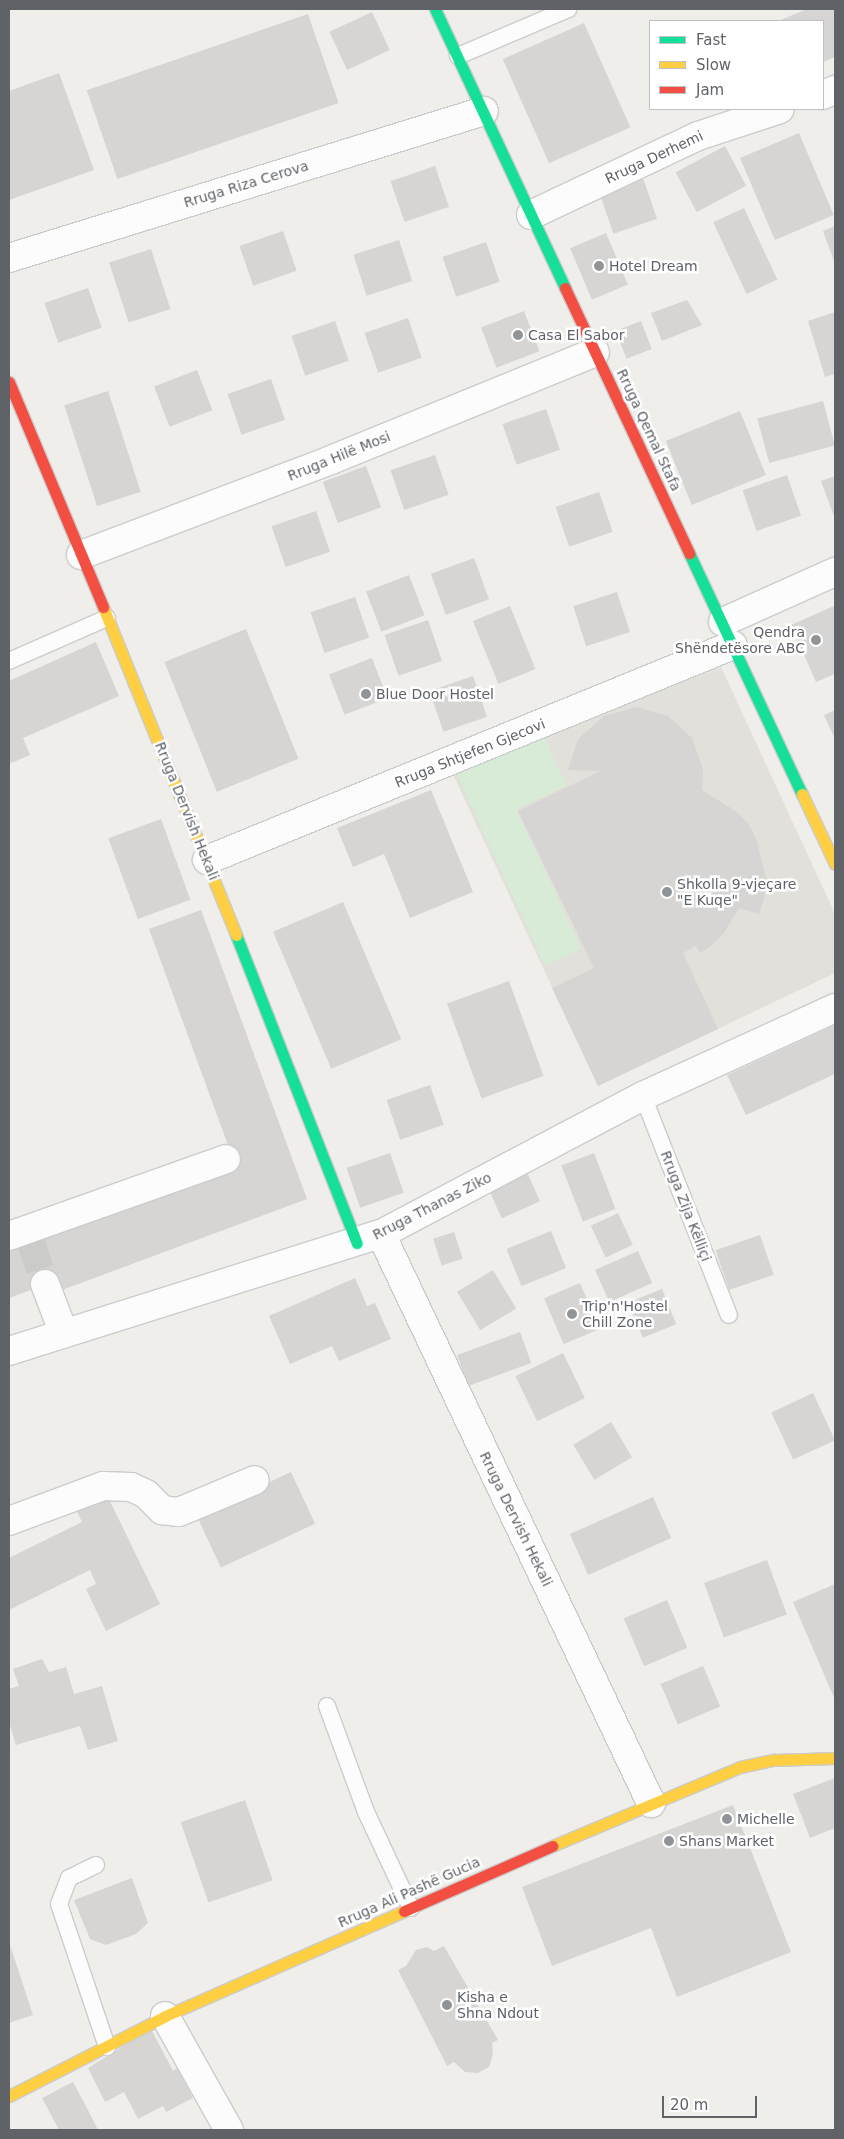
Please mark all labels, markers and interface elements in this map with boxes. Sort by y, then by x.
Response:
legend [649,20,824,110]
text: Fast [696,31,726,49]
text: Slow [696,56,731,74]
text: Jam [696,81,724,99]
street label: Rruga Derhemi [602,127,706,187]
street label: Rruga Riza Cerova [182,157,310,211]
place label: Hotel Dream [609,258,698,274]
marker: Hotel Dream [593,260,605,272]
place label: Casa El Sabor [528,327,625,343]
marker: Casa El Sabor [512,329,524,341]
street label: Rruga Qemal Stafa [613,366,685,494]
street label: Rruga Hilë Mosi [285,428,393,484]
place label: Qendra Shëndetësore ABC [675,624,805,656]
marker: Qendra Shëndetësore ABC [809,633,823,647]
place label: Blue Door Hostel [376,686,494,702]
marker: Blue Door Hostel [360,688,372,700]
street label: Rruga Shtjefen Gjecovi [392,715,548,791]
street label: Rruga Dervish Hekali [152,739,222,883]
place label: Shkolla 9-vjeçare "E Kuqe" [677,876,796,909]
marker: Shkolla 9-vjeçare "E Kuqe" [661,886,673,898]
street label: Rruga Zija Këlliçi [657,1148,715,1264]
street label: Rruga Thanas Ziko [370,1169,494,1243]
place label: Trip'n'Hostel Chill Zone [582,1298,668,1330]
marker: Trip'n'Hostel Chill Zone [566,1308,578,1320]
street label: Rruga Dervish Hekali [476,1449,556,1589]
place label: Michelle [737,1811,795,1827]
marker: Michelle [721,1813,733,1825]
place label: Shans Market [679,1833,774,1849]
marker: Shans Market [663,1835,675,1847]
street label: Rruga Ali Pashë Gucia [335,1853,483,1931]
place label: Kisha e Shna Ndout [457,1989,539,2021]
marker: Kisha e Shna Ndout [441,1999,453,2011]
scale bar [664,2086,759,2118]
text: 20 m [670,2096,708,2114]

